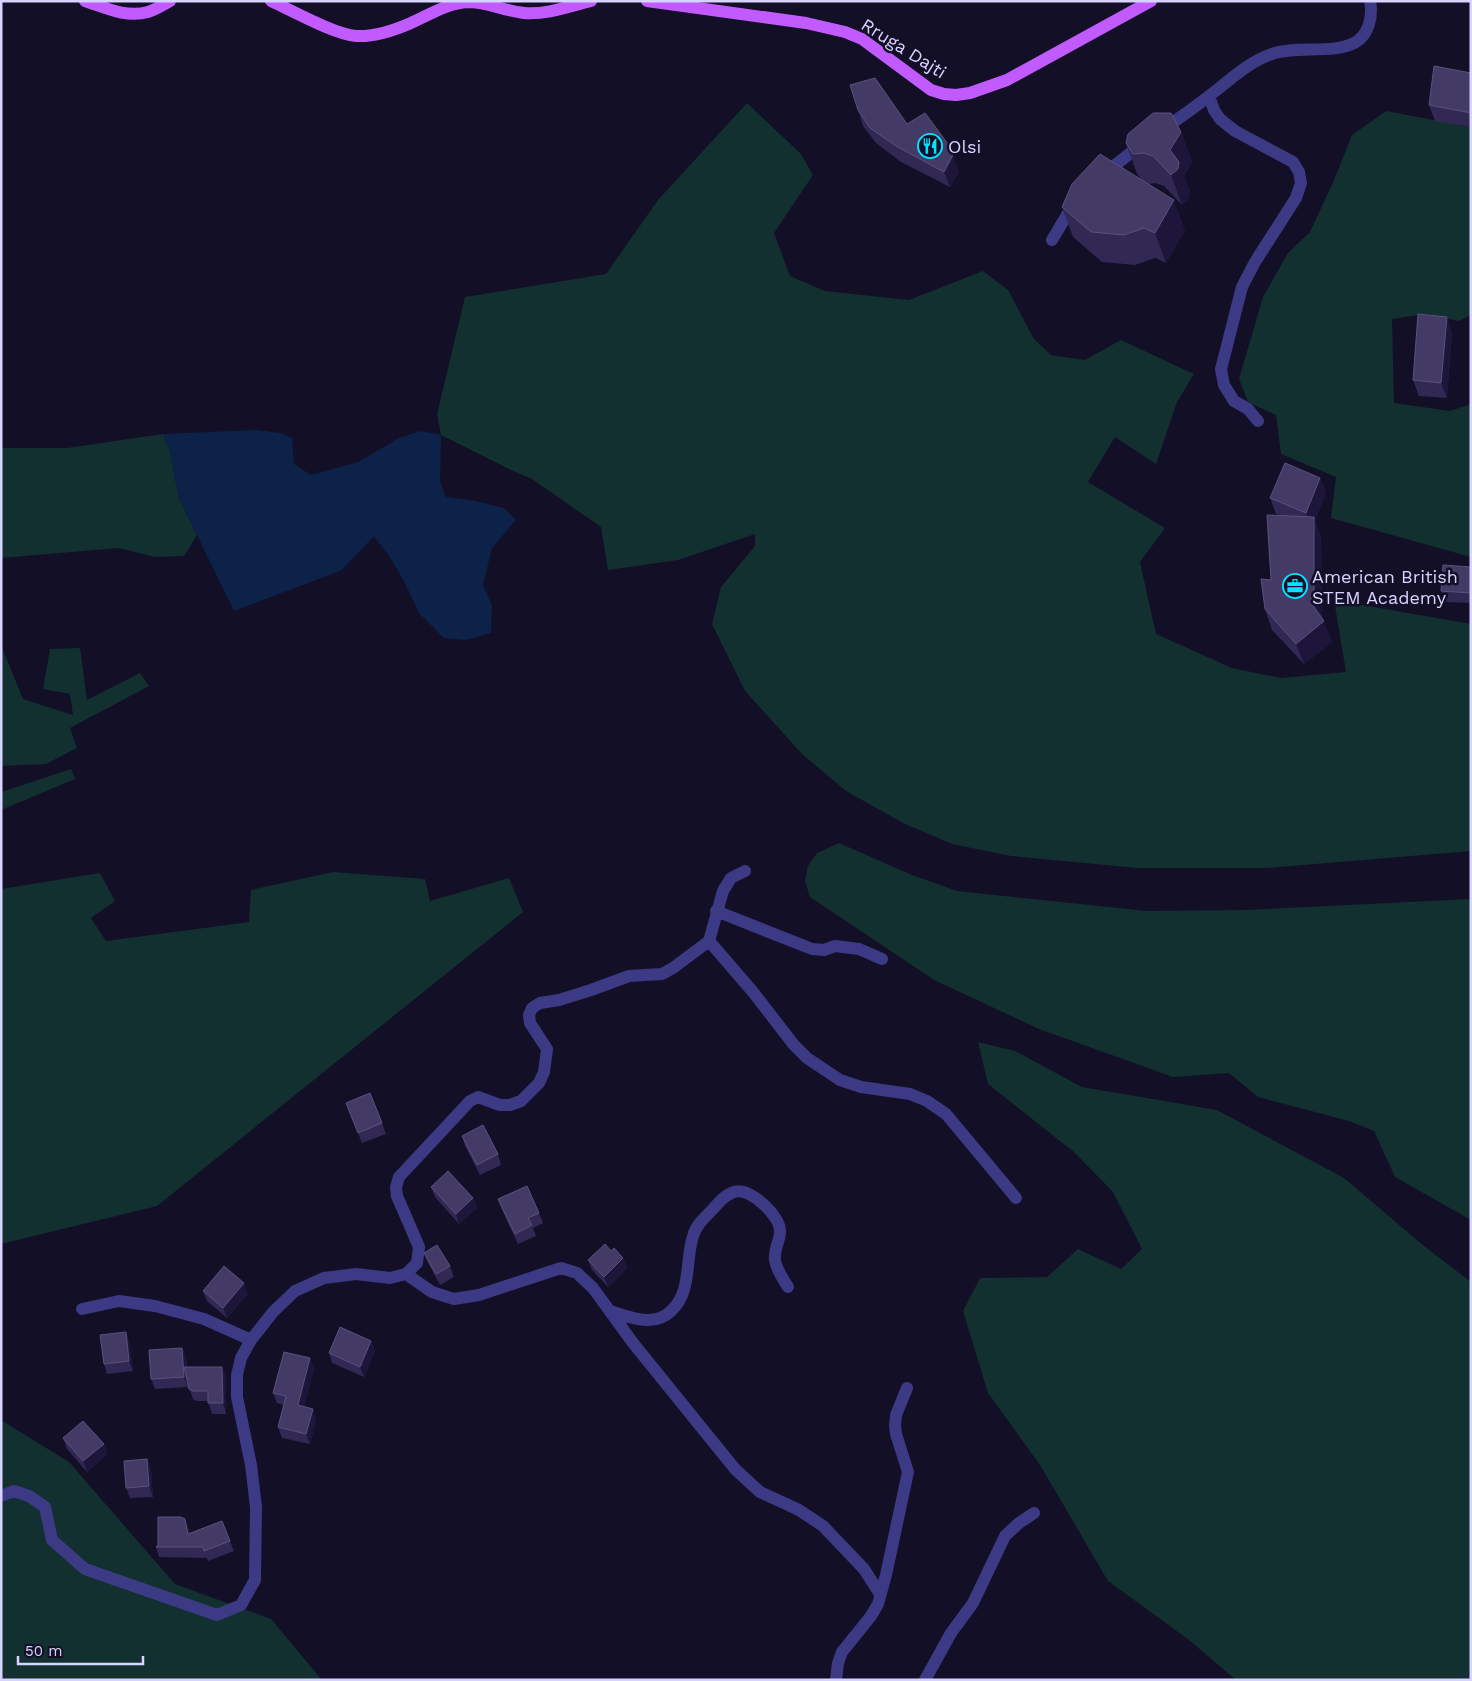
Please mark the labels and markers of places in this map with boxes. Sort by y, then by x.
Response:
restaurant icon: Olsi [917,133,943,159]
place label: Olsi [948,136,981,157]
place label: American British STEM Academy [1312,566,1458,608]
office icon: American British STEM Academy [1282,573,1308,599]

